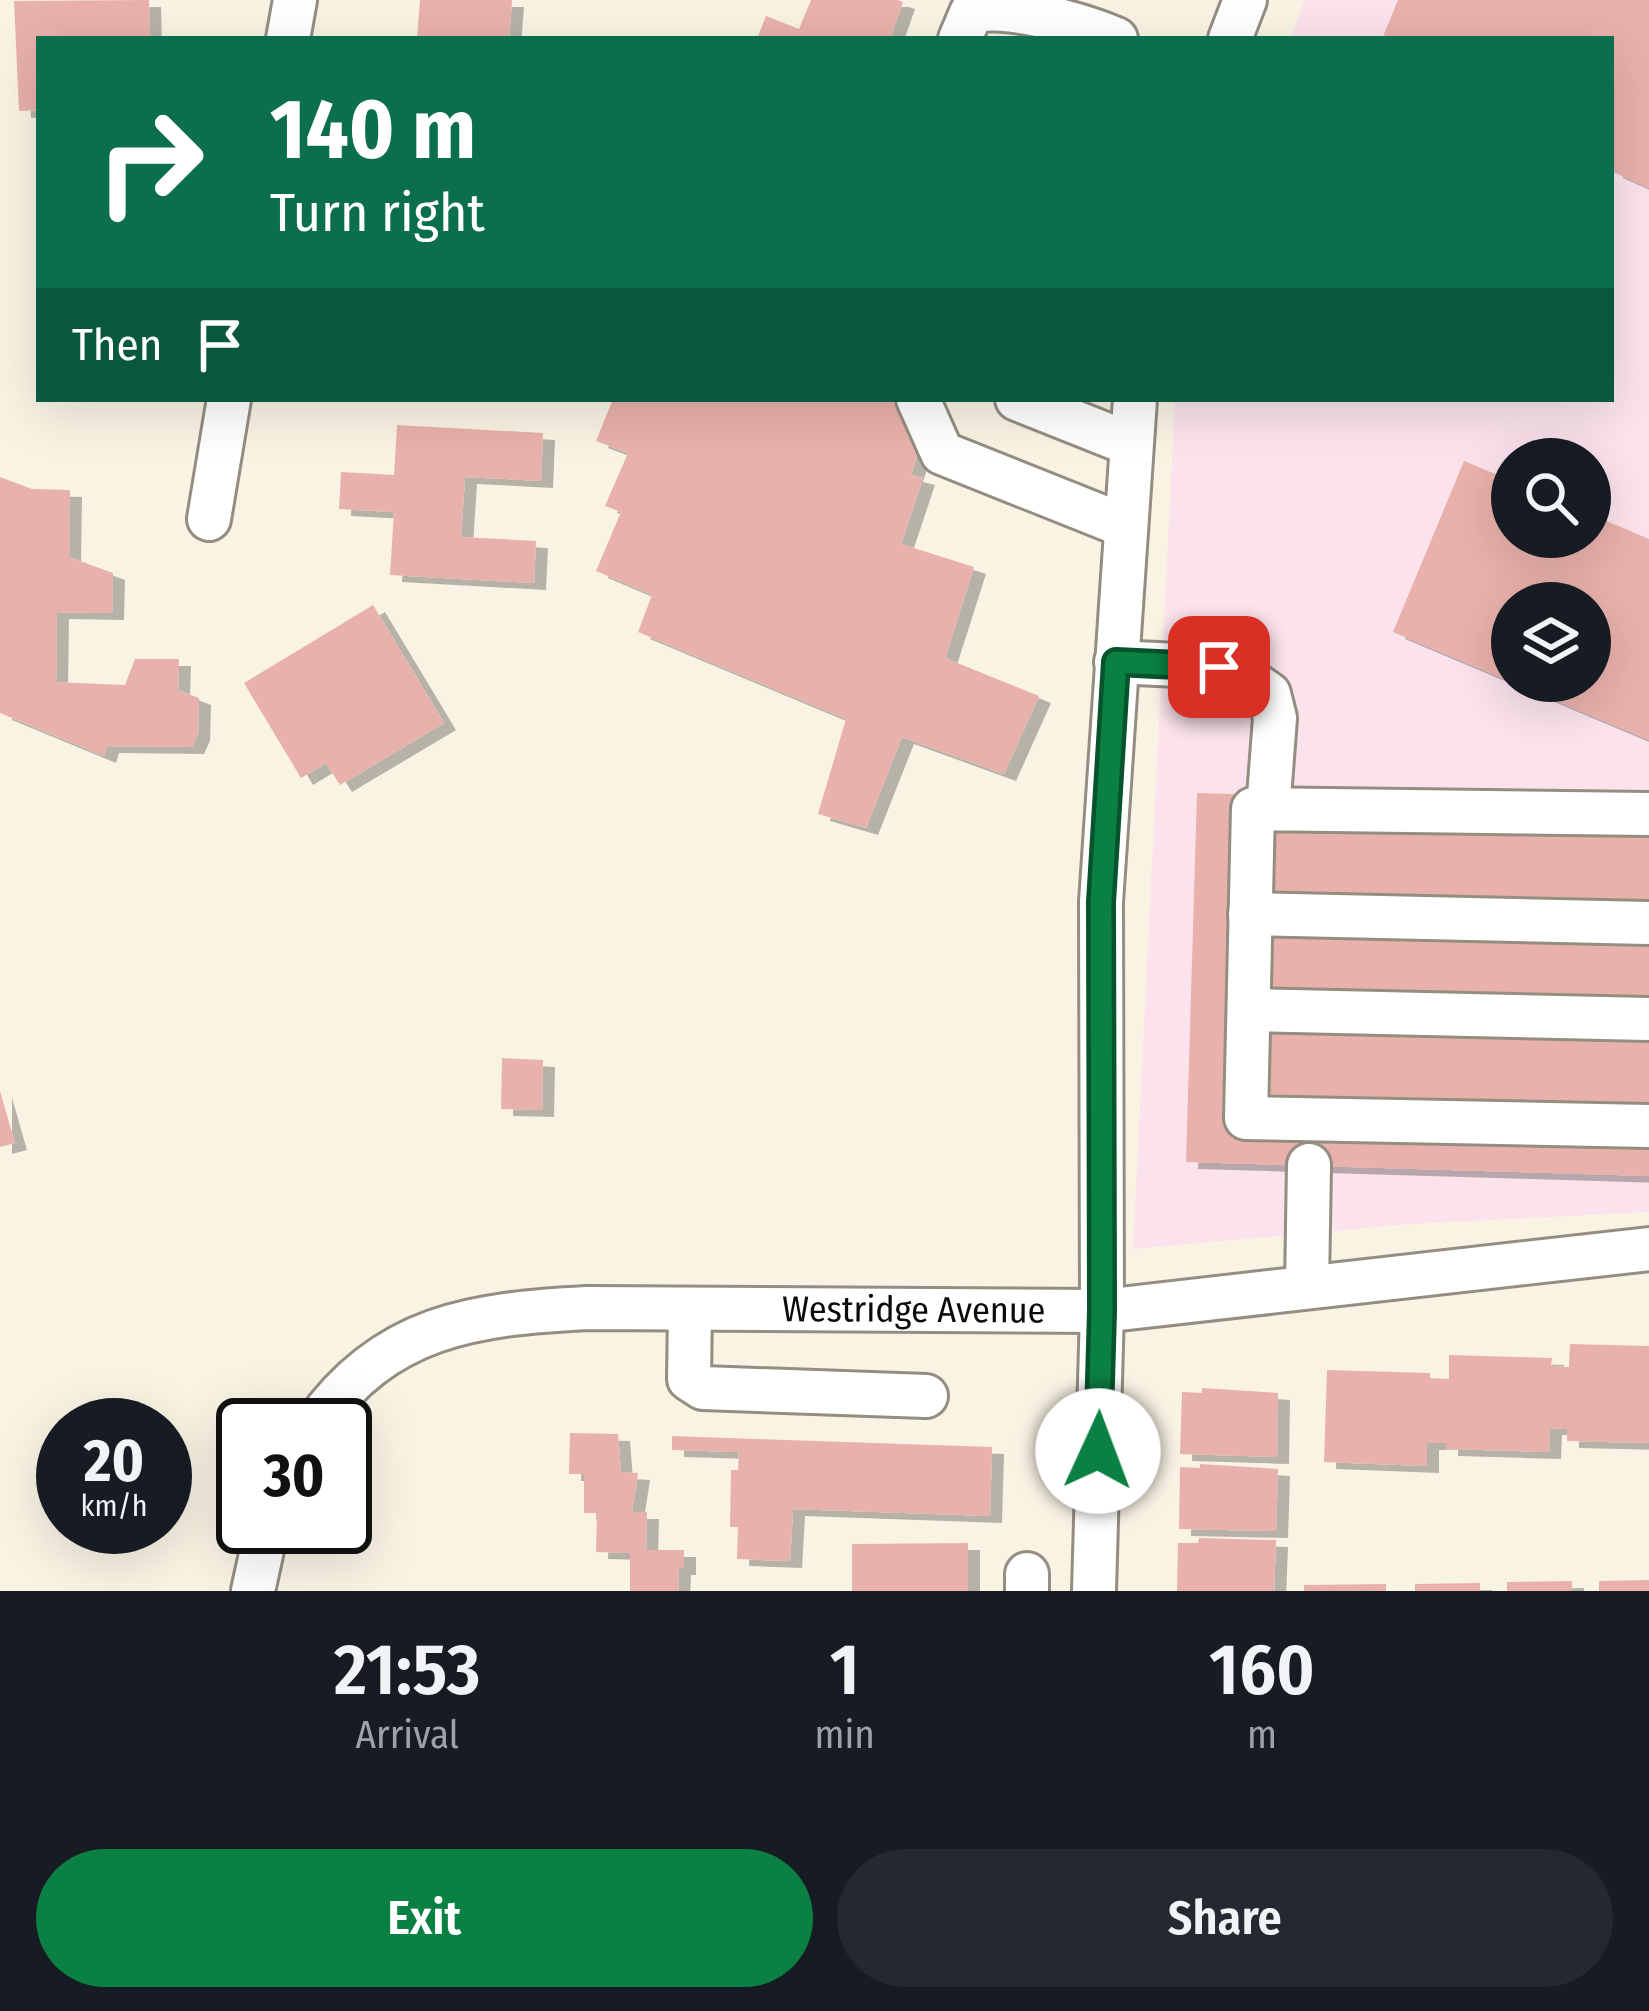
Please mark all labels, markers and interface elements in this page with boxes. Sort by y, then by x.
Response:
text: 140 m [270,79,476,180]
icon: right [72,84,228,240]
text: Turn right [270,181,485,245]
icon: arrive [187,312,253,378]
text: Then [72,318,163,372]
map controls [1491,438,1611,702]
button: search [1491,438,1611,558]
button: layers [1491,582,1611,702]
pin [1168,616,1270,718]
icon: arrive [1186,634,1252,700]
street label: Westridge Avenue [782,1287,1046,1333]
position arrow [1035,1388,1161,1514]
speed limit sign: 30 [216,1398,372,1554]
text: 20 [84,1425,144,1497]
text: km/h [81,1488,147,1524]
text: 21:53 [334,1627,480,1713]
text: 1 [830,1627,860,1713]
text: 160 [1209,1627,1315,1713]
text: Arrival [356,1712,459,1758]
text: min [815,1712,875,1758]
text: m [1247,1712,1277,1758]
button: Exit [36,1849,813,1987]
button: Share [837,1849,1613,1987]

